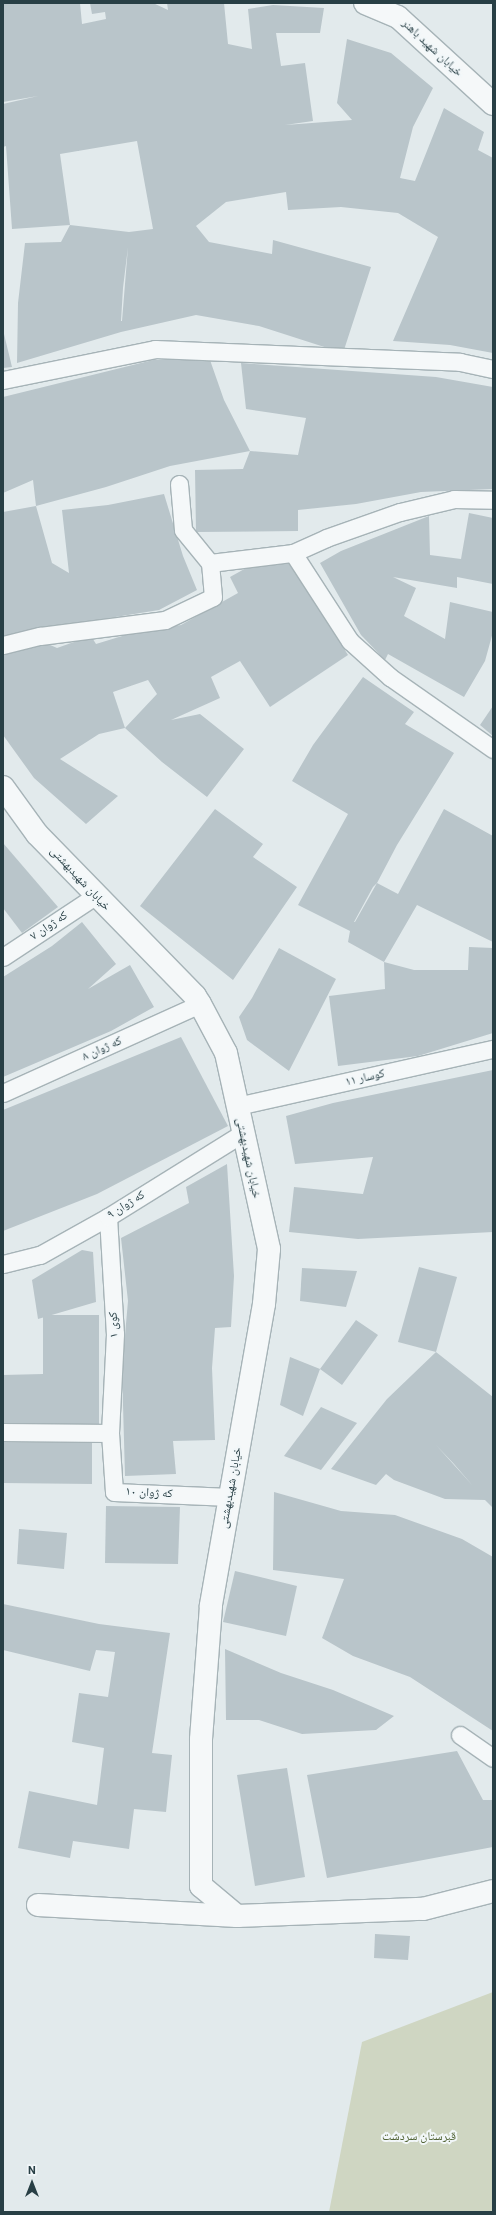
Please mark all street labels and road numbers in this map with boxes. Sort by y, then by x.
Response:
street label: خیابان شهید باهنر [399,16,465,80]
street label: خیابان شهیدبهشتی [47,844,113,914]
street label: که ژوان ۷ [28,908,70,944]
street label: که ژوان ۸ [80,1034,124,1064]
street label: کوسار ۱۱ [344,1066,386,1090]
street label: خیابان شهیدبهشتی [232,1116,264,1200]
street label: که ژوان ۹ [104,1188,148,1222]
street label: کوی ۱ [106,1312,122,1338]
street label: خیابان شهیدبهشتی [217,1446,245,1530]
street label: که ژوان ۱۰ [125,1485,173,1501]

